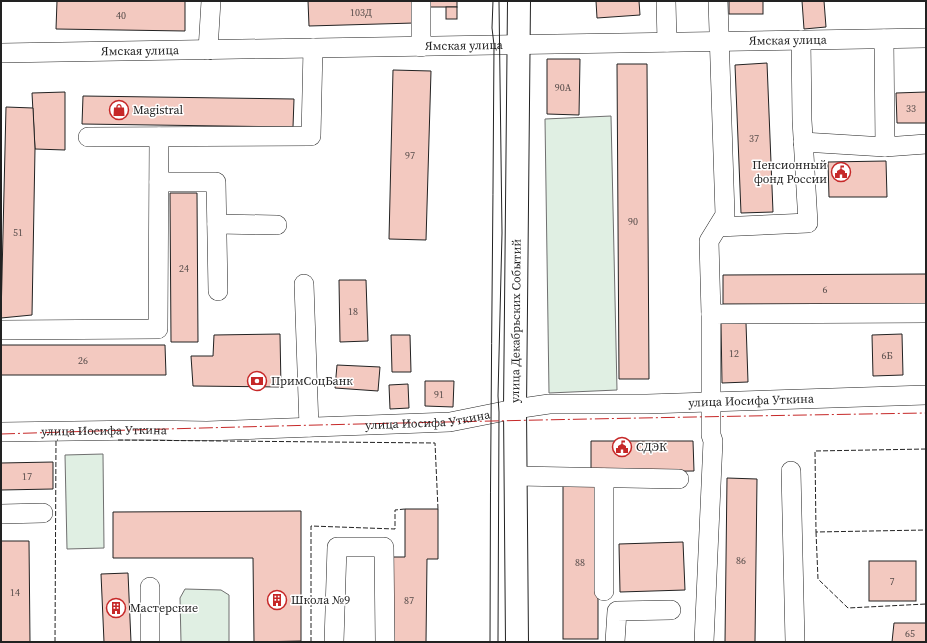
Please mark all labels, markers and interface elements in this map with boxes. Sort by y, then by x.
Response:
house number: 103Д [350,6,372,19]
house number: 40 [116,9,126,22]
street label: Ямская улица [749,32,828,49]
street label: Ямская улица [425,37,504,54]
street label: Ямская улица [101,42,180,59]
house number: 90А [555,81,572,94]
shop icon: Magistral [108,99,130,121]
place label: Magistral [133,102,184,118]
house number: 33 [906,102,916,115]
house number: 37 [749,132,759,145]
house number: 97 [405,149,415,162]
place label: Пенсионный фонд России [752,157,827,187]
public building icon: Пенсионный фонд России [830,161,852,183]
house number: 90 [628,215,638,228]
house number: 51 [13,226,23,239]
street label: улица Декабрьских Событий [507,239,525,403]
house number: 24 [179,262,189,275]
house number: 6 [823,283,828,296]
house number: 18 [348,305,358,318]
house number: 12 [729,347,739,360]
house number: 6Б [881,349,893,362]
house number: 26 [78,354,88,367]
bank icon: ПримСоцБанк [246,370,268,392]
place label: ПримСоцБанк [271,373,353,389]
house number: 91 [434,388,444,401]
street label: улица Иосифа Уткина [688,391,815,411]
street label: улица Иосифа Уткина [365,406,492,433]
street label: улица Иосифа Уткина [41,422,168,439]
public building icon: СДЭК [611,436,633,458]
place label: СДЭК [636,439,667,455]
house number: 17 [22,470,32,483]
house number: 86 [736,554,746,567]
house number: 88 [575,556,585,569]
house number: 7 [890,575,895,588]
house number: 14 [10,586,20,599]
building icon: Школа №9 [266,589,288,611]
place label: Школа №9 [291,592,350,608]
house number: 87 [404,594,414,607]
building icon: Мастерские [105,597,127,619]
place label: Мастерские [130,600,198,616]
house number: 65 [905,627,915,640]

